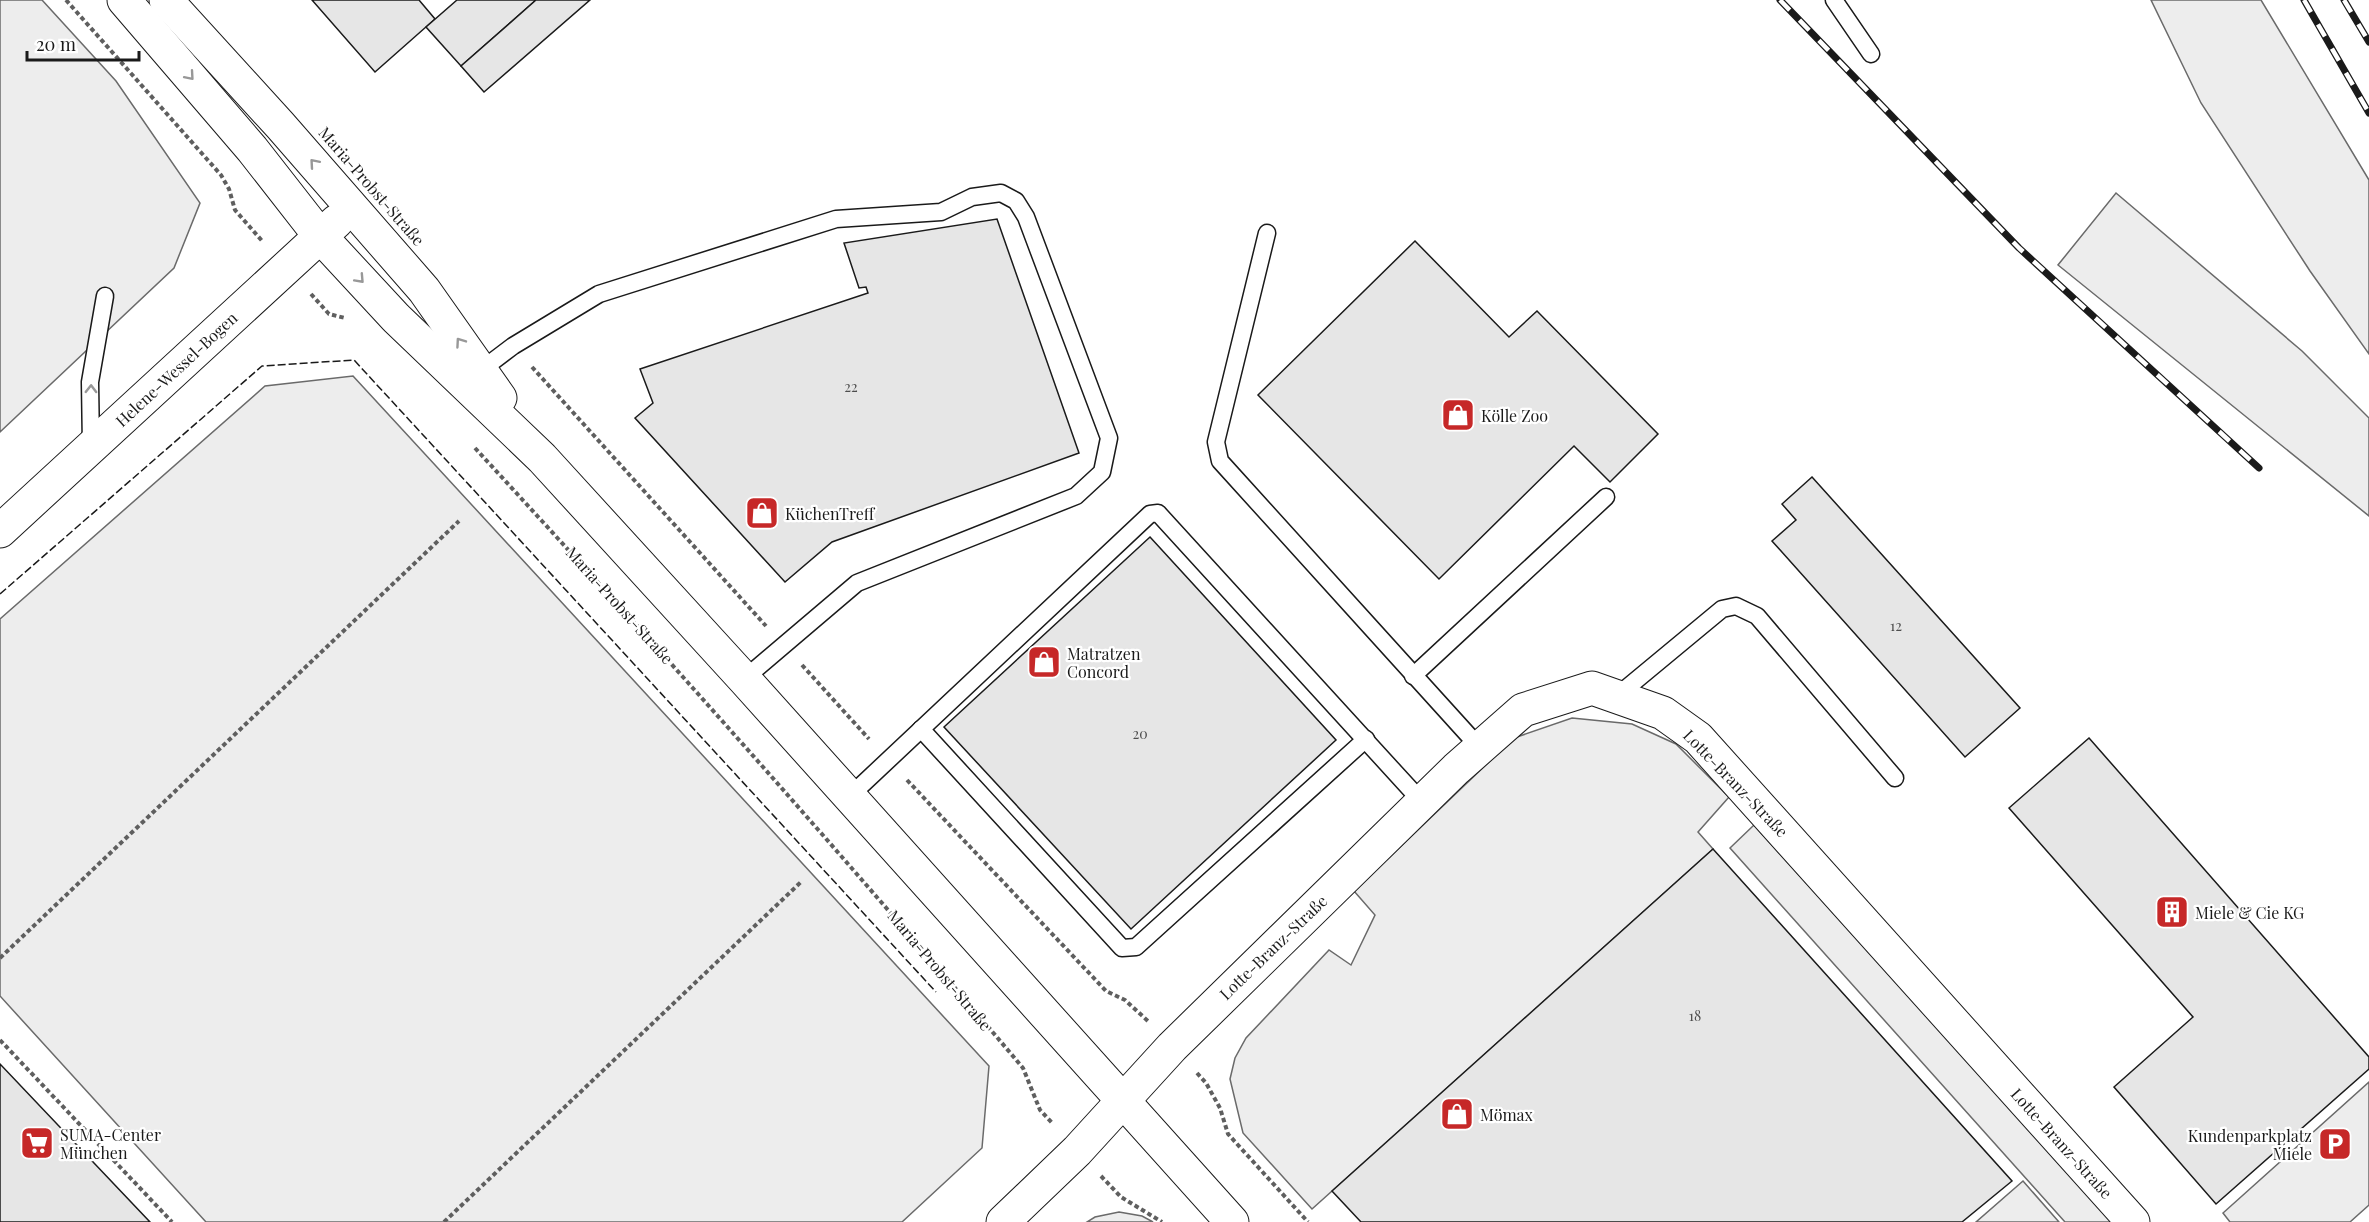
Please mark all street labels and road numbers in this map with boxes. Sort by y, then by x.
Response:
street label: Maria-Probst-Straße [315,122,429,250]
street label: Helene-Wessel-Bogen [111,307,242,431]
street label: Maria-Probst-Straße [562,542,678,668]
street label: Lotte-Branz-Straße [1679,725,1793,841]
street label: Lotte-Branz-Straße [1215,890,1331,1004]
street label: Maria-Probst-Straße [883,905,997,1035]
street label: Lotte-Branz-Straße [2007,1083,2117,1203]

